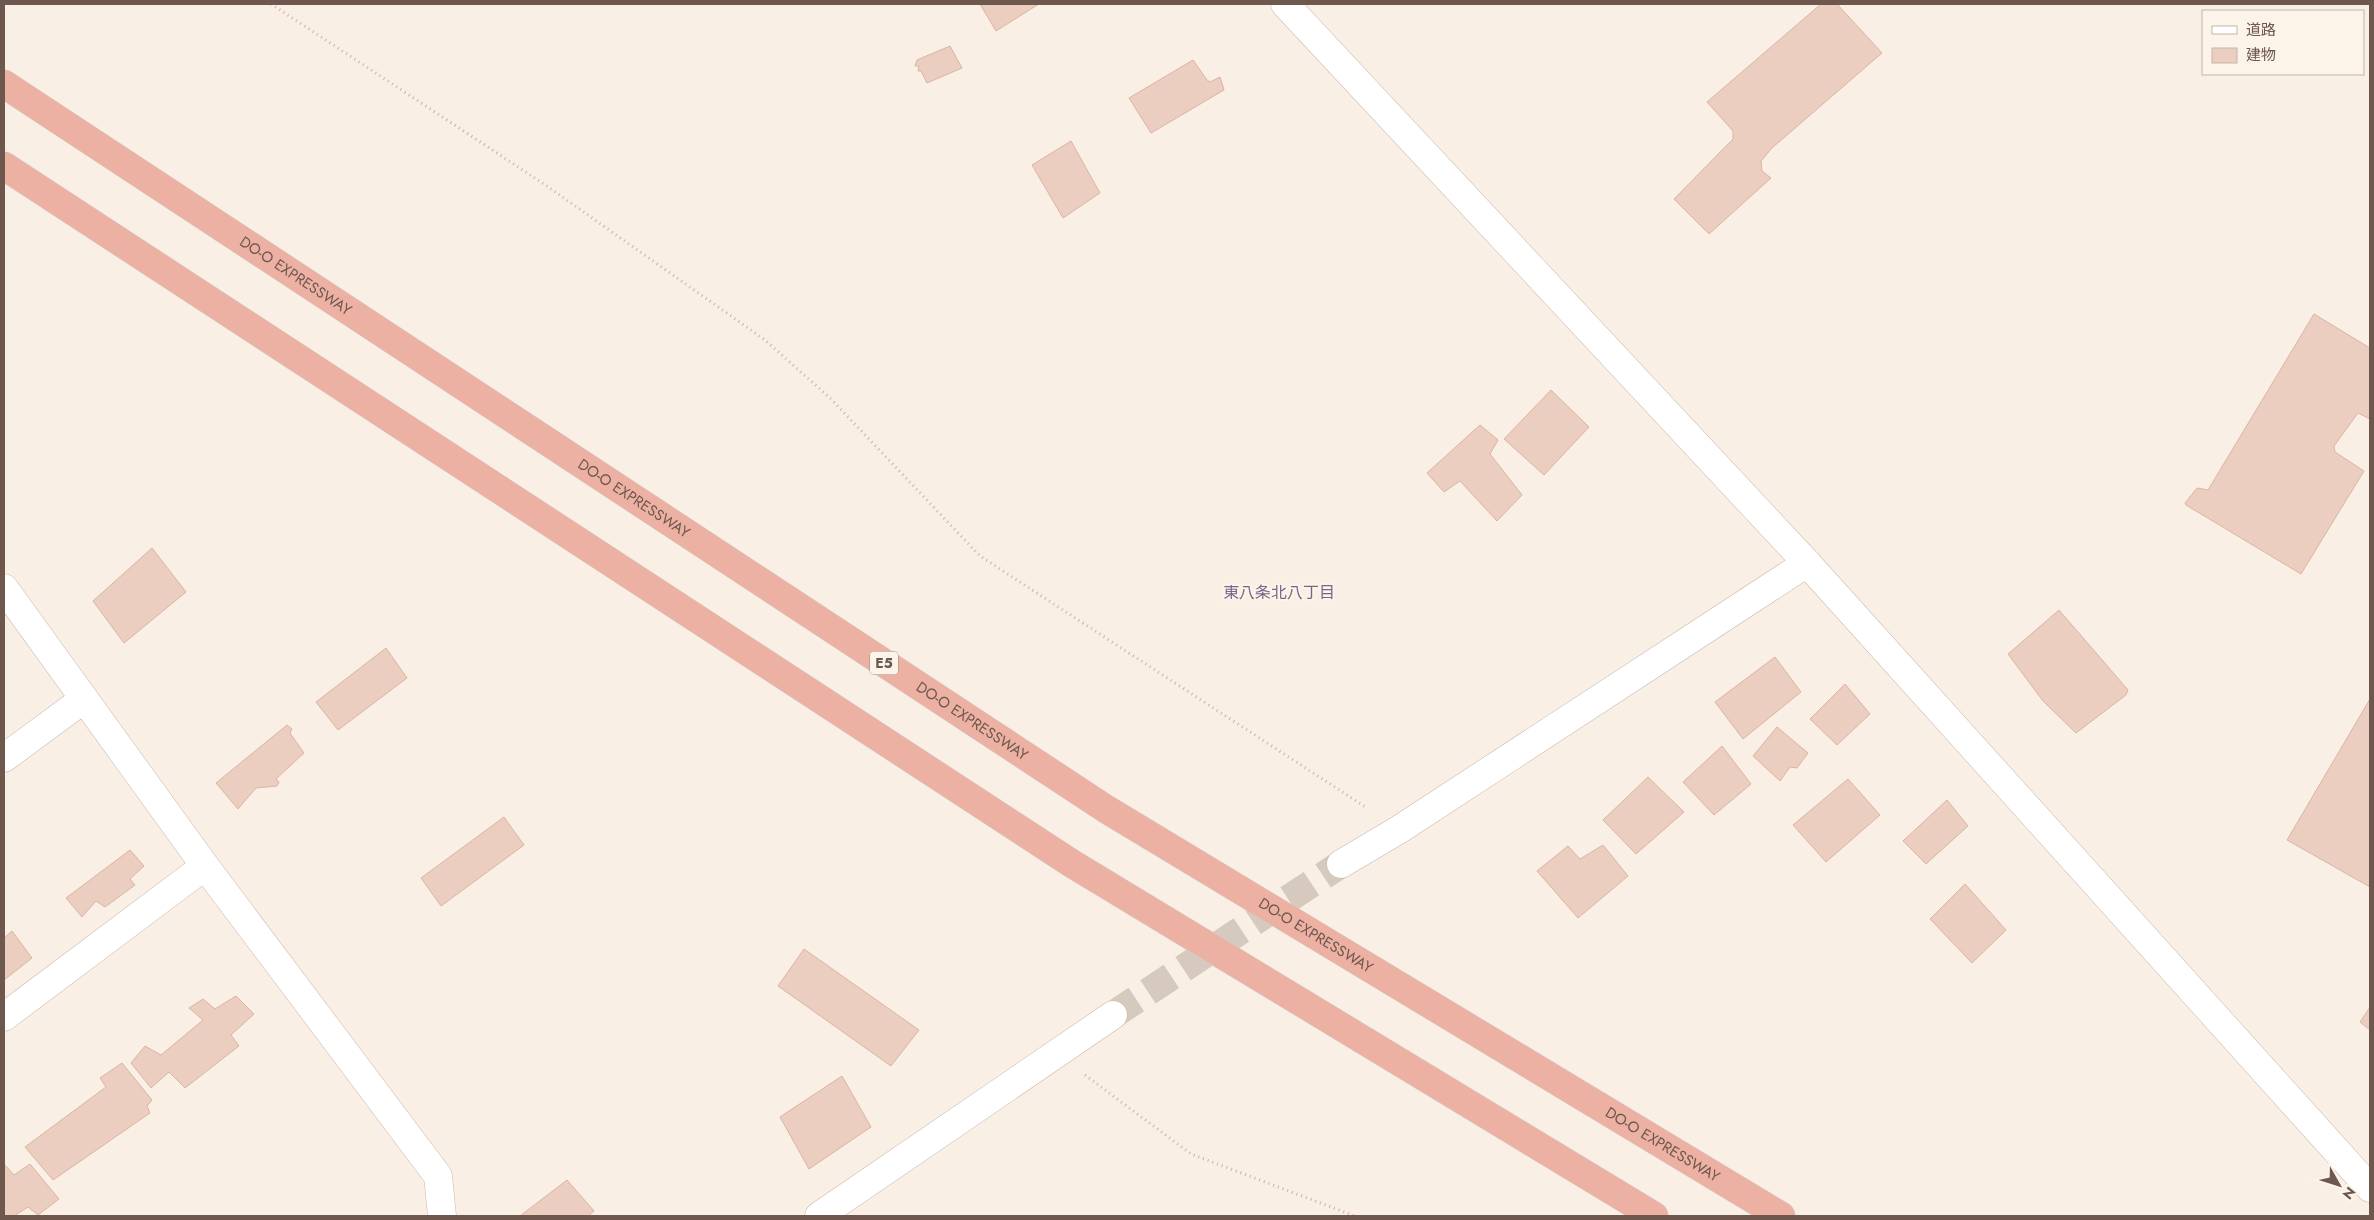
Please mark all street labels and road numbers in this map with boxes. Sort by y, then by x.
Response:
street label: DO-O EXPRESSWAY [235,231,356,321]
street label: DO-O EXPRESSWAY [573,453,695,544]
road number: E5 [870,651,898,674]
street label: DO-O EXPRESSWAY [912,676,1033,766]
street label: DO-O EXPRESSWAY [1254,892,1378,979]
street label: DO-O EXPRESSWAY [1601,1102,1724,1188]

